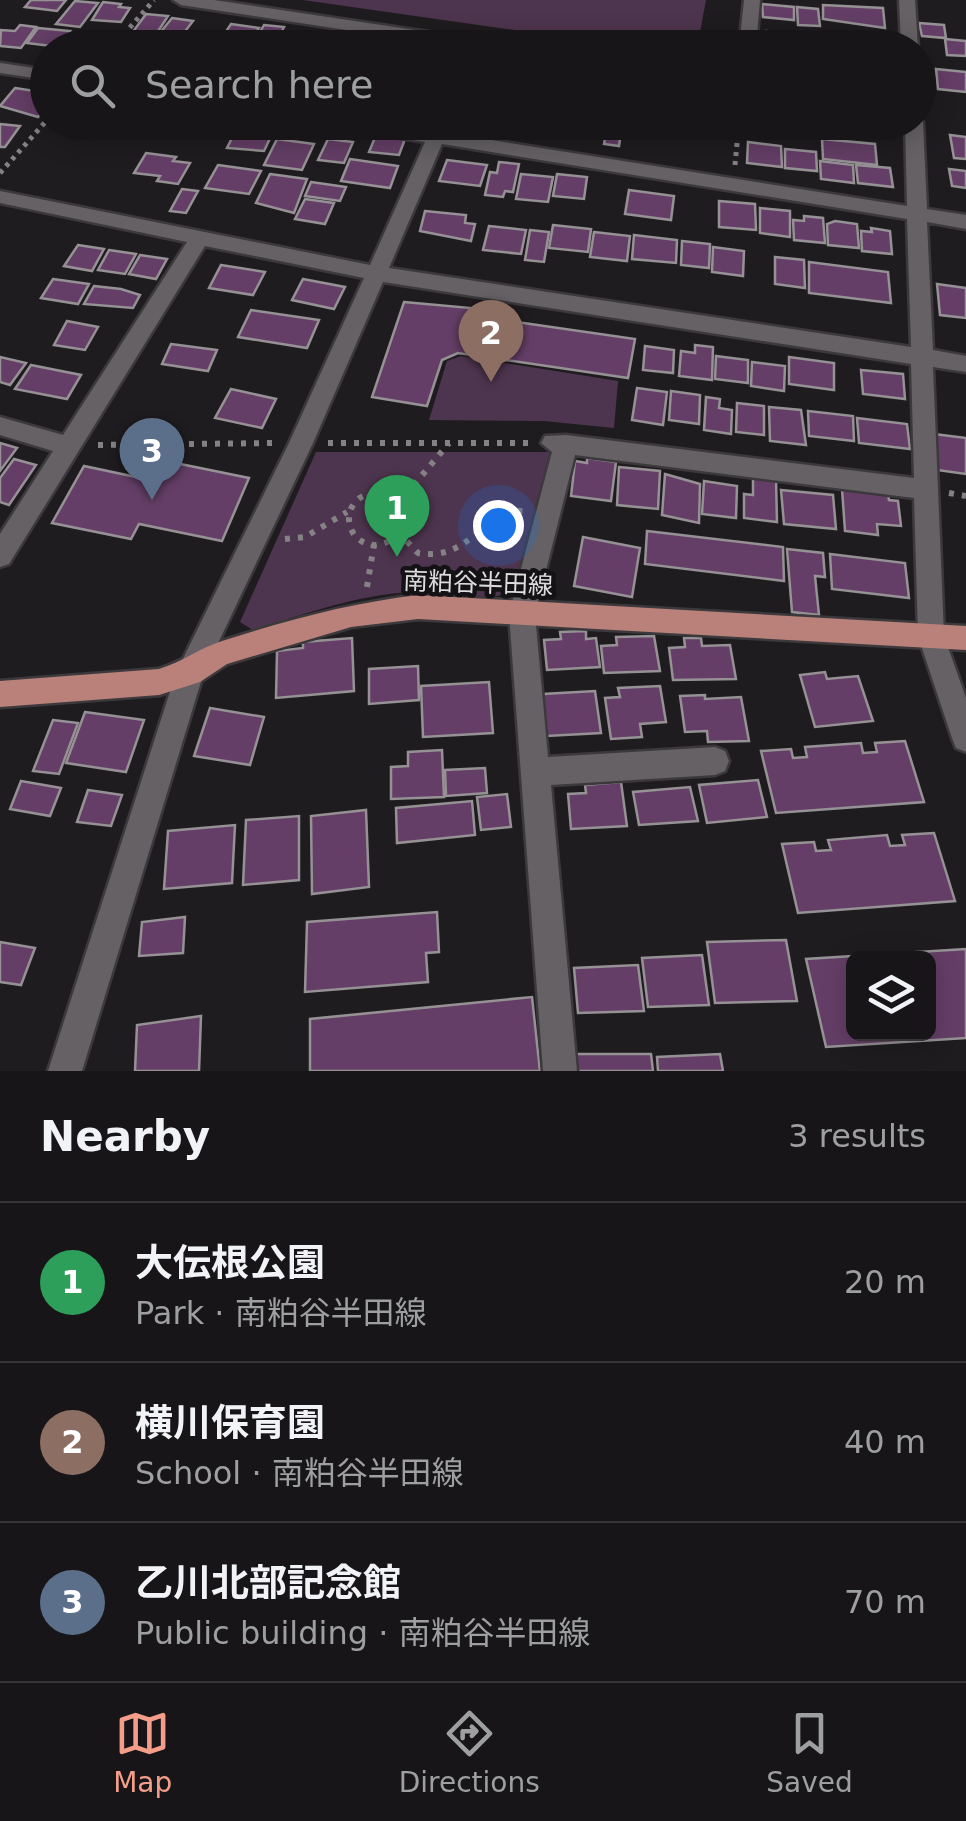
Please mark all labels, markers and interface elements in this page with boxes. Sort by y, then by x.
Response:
search box [30,30,936,140]
icon: search [65,58,120,113]
text: Search here [145,63,373,107]
pin: 2 [458,300,524,382]
pin: 3 [120,418,184,500]
pin: 1 [364,474,430,557]
your location [473,500,524,551]
street label: 南粕谷半田線 [403,566,553,600]
map controls [846,951,936,1041]
button: layers [846,951,936,1041]
text: Nearby [40,1112,210,1161]
text: 3 results [788,1117,926,1155]
text: 大伝根公園 [135,1241,325,1285]
text: 1 [61,1263,84,1301]
text: 20 m [844,1263,926,1301]
text: Park · 南粕谷半田線 [135,1294,427,1332]
text: 横川保育園 [135,1401,325,1445]
text: 2 [61,1423,84,1461]
text: 40 m [844,1423,926,1461]
text: School · 南粕谷半田線 [135,1454,464,1492]
text: 乙川北部記念館 [135,1561,401,1605]
text: 3 [61,1583,84,1621]
text: 70 m [844,1583,926,1621]
text: Public building · 南粕谷半田線 [135,1614,591,1652]
tab: Map [113,1706,172,1799]
tab: Directions [399,1706,540,1799]
tab: Saved [766,1706,853,1799]

